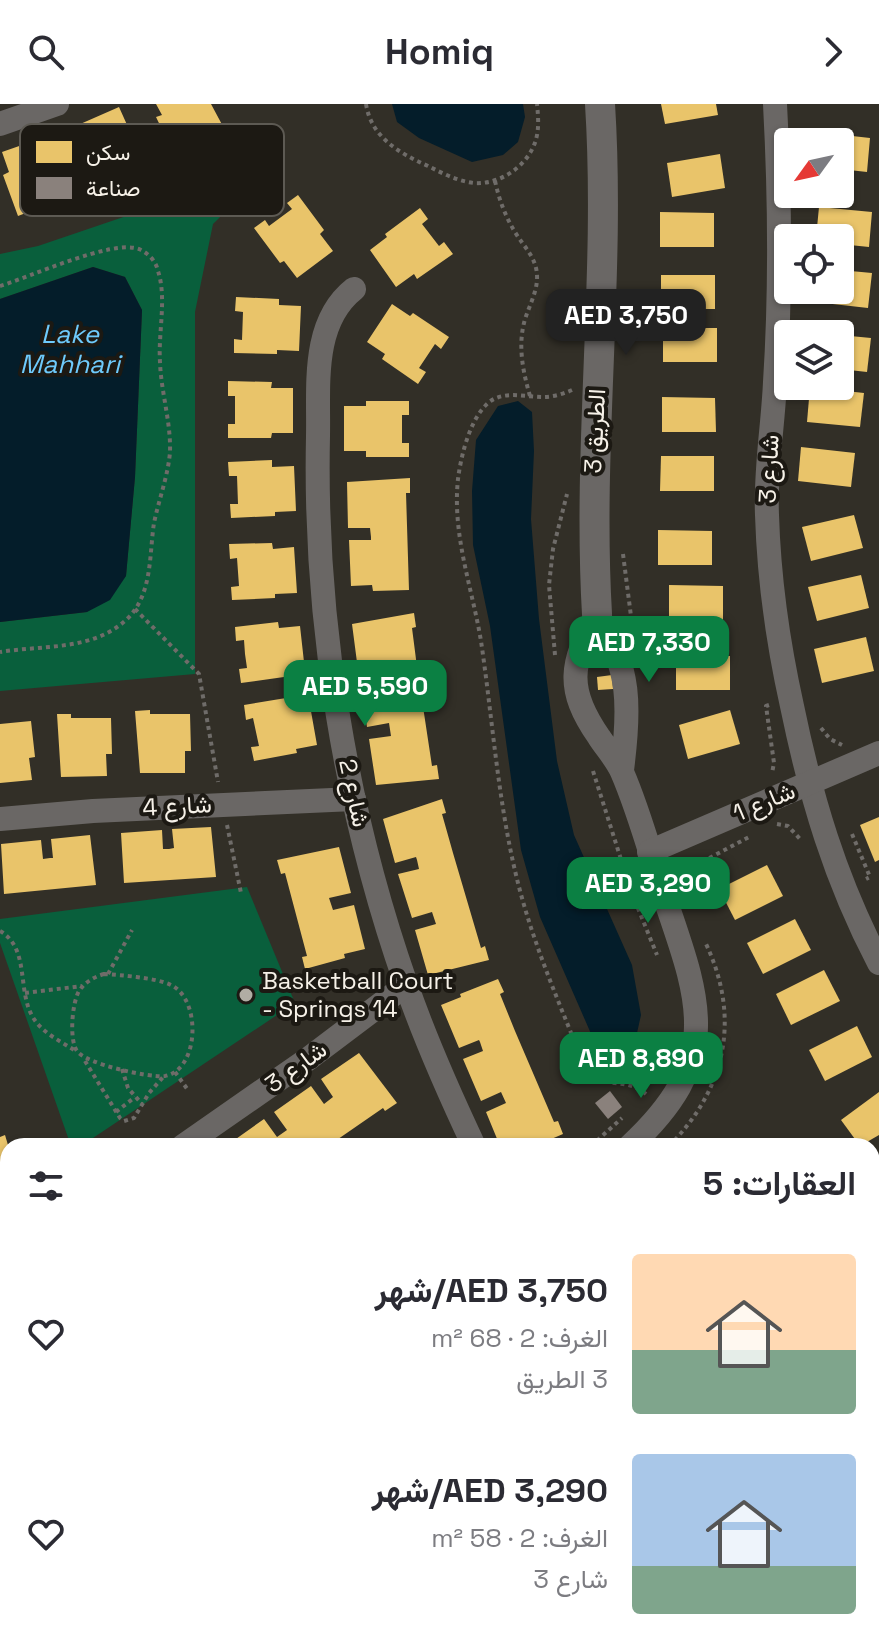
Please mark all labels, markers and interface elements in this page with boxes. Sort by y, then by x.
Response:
text: Homiq [385,29,494,75]
icon: search [24,30,68,74]
icon: forward [811,30,855,74]
legend [20,124,284,216]
north arrow [774,128,854,208]
map controls [774,128,854,400]
text: سكن [86,138,130,166]
text: صناعة [86,174,140,202]
button: locate [774,224,854,304]
pin: AED 3,750 [534,289,718,357]
text: AED 3,750 [564,298,688,332]
water label: Lake Mahhari [20,317,123,381]
button: layers [774,320,854,400]
street label: 3 الطريق [577,388,612,474]
street label: شارع 3 [751,434,787,504]
pin: AED 7,330 [557,616,741,684]
text: AED 7,330 [587,625,711,659]
pin: AED 5,590 [273,660,457,728]
text: AED 5,590 [302,669,428,703]
street label: شارع 2 [331,756,377,830]
street label: شارع 1 [728,775,800,829]
street label: شارع 4 [141,788,213,824]
pin: AED 3,290 [556,857,740,925]
text: AED 3,290 [585,866,711,900]
place label: Basketball Court - Springs 14 [262,965,453,1024]
marker: Basketball Court - Springs 14 [237,986,255,1004]
pin: AED 8,890 [549,1032,733,1100]
street label: شارع 3 [259,1034,333,1100]
text: AED 8,890 [578,1041,704,1075]
text: العقارات: 5 [703,1162,856,1205]
icon: filters [24,1164,68,1208]
text: AED 3,750/شهر [375,1269,608,1312]
icon: home [696,1286,792,1382]
icon: heart [24,1312,68,1356]
text: الغرف: 2 · 68 m² [431,1321,608,1355]
text: 3 الطريق [516,1362,608,1396]
text: AED 3,290/شهر [372,1469,608,1512]
icon: home [696,1486,792,1582]
icon: heart [24,1512,68,1556]
text: الغرف: 2 · 58 m² [431,1521,608,1555]
text: شارع 3 [533,1562,608,1596]

